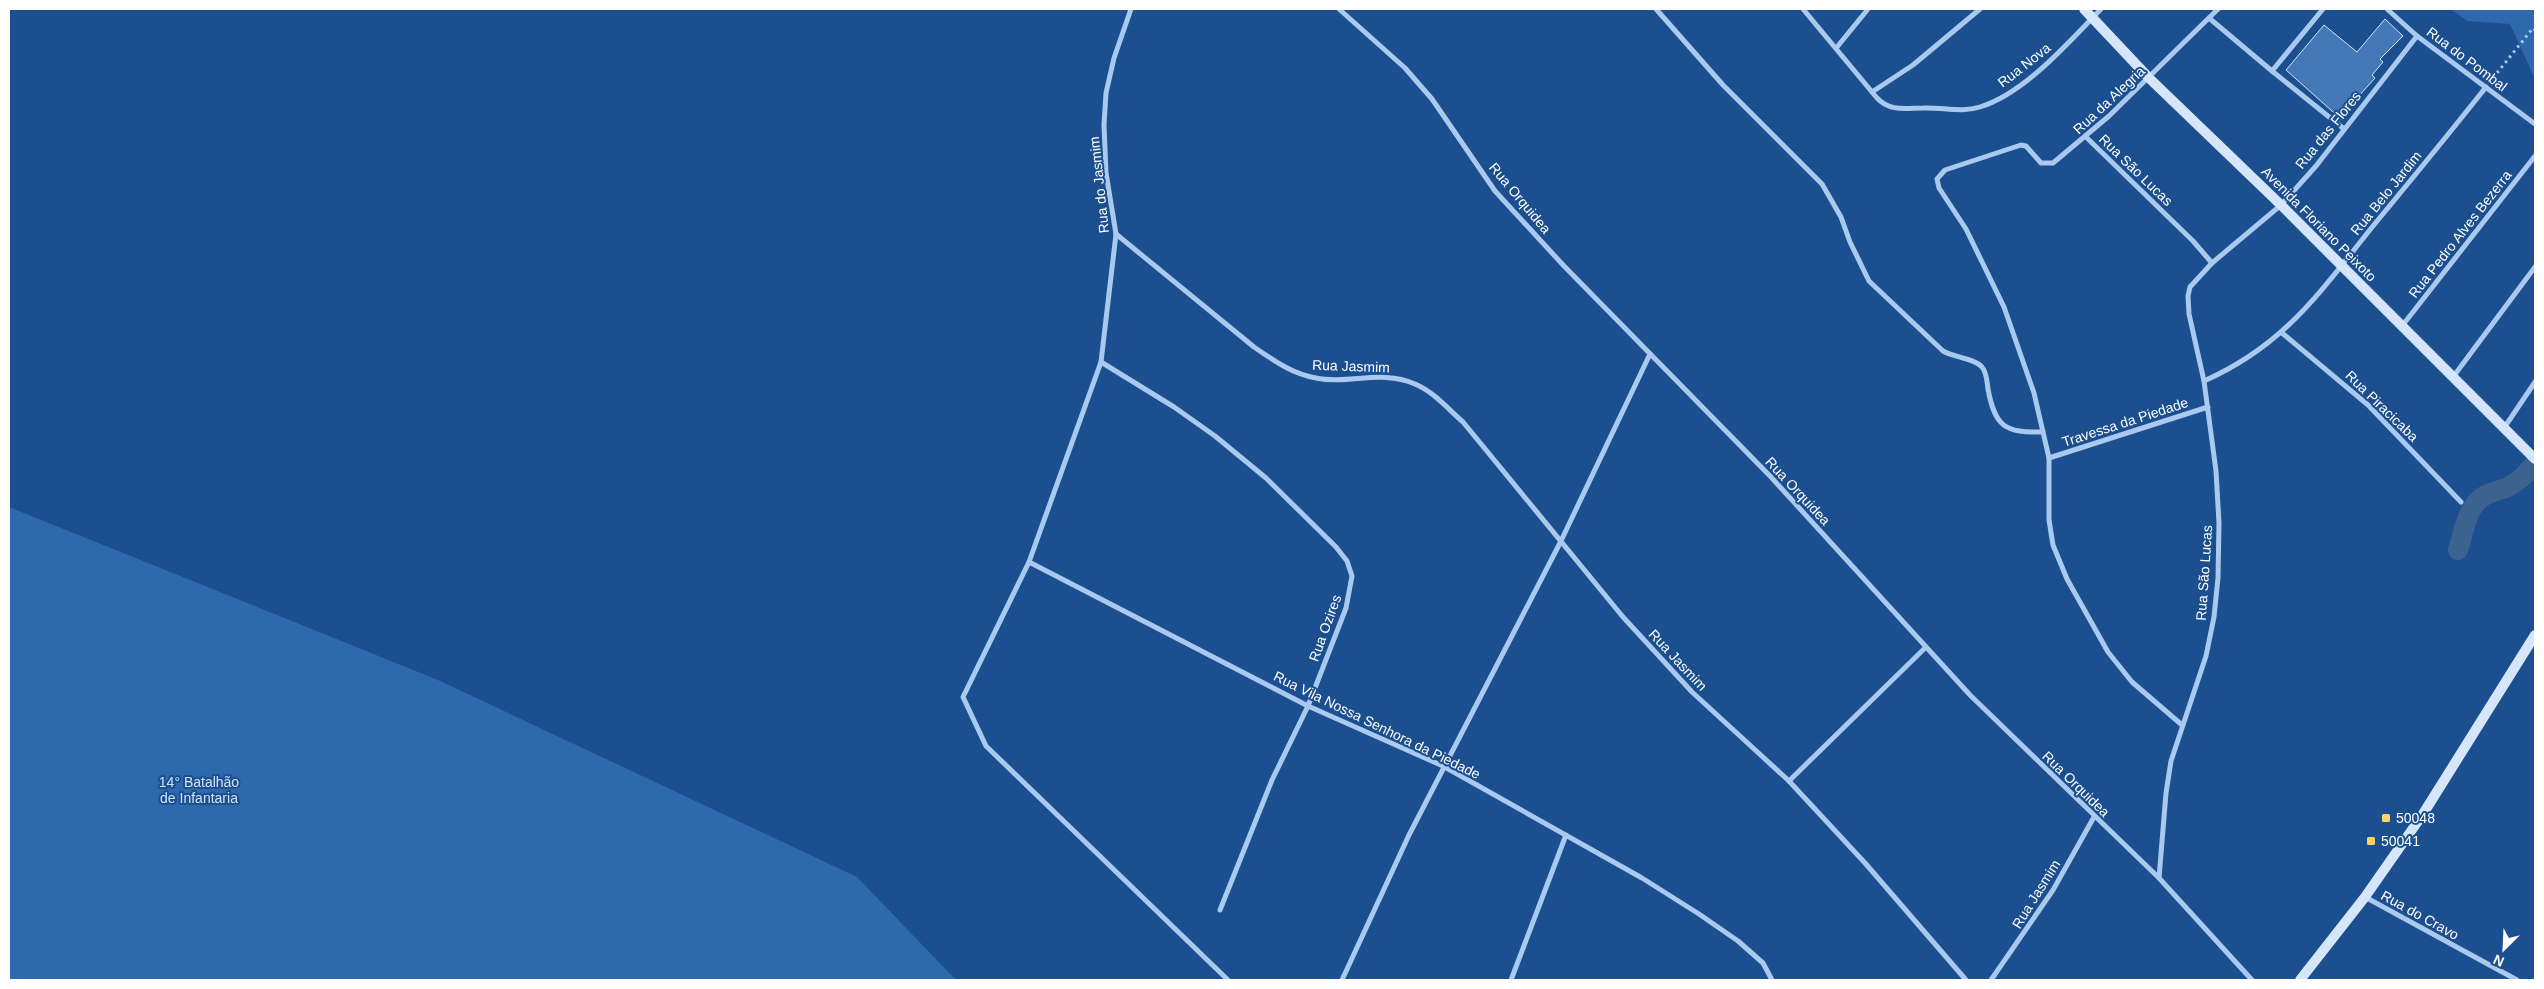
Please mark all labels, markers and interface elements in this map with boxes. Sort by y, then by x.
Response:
street label: Rua do Pombal [2424,24,2510,94]
street label: Rua Nova [1995,39,2054,90]
street label: Rua da Alegria [2070,63,2148,137]
street label: Rua das Flores [2292,88,2364,172]
street label: Rua São Lucas [2096,131,2176,209]
street label: Rua do Jasmim [1086,136,1112,234]
street label: Rua Belo Jardim [2347,148,2425,238]
street label: Rua Orquidea [1486,159,1554,237]
street label: Avenida Floriano Peixoto [2258,163,2380,285]
street label: Rua Pedro Alves Bezerra [2405,167,2515,301]
street label: Rua Jasmim [1312,357,1390,375]
street label: Rua Piracicaba [2342,367,2422,445]
street label: Travessa da Piedade [2060,394,2190,450]
street label: Rua Orquidea [1762,454,1834,528]
street label: Rua São Lucas [2193,525,2215,621]
street label: Rua Ozires [1306,592,1344,664]
street label: Rua Jasmim [1646,626,1710,694]
street label: Rua Vila Nossa Senhora da Piedade [1271,668,1483,782]
street label: Rua Orquidea [2039,748,2113,820]
park label: 14° Batalhão de Infantaria [159,774,239,806]
place label: 50048 [2396,810,2435,826]
marker: 50048 [2380,812,2392,824]
place label: 50041 [2381,833,2420,849]
marker: 50041 [2365,835,2377,847]
street label: Rua Jasmim [2009,857,2063,931]
street label: Rua do Cravo [2378,887,2462,943]
north arrow [2479,924,2529,974]
text: N [2491,952,2507,970]

